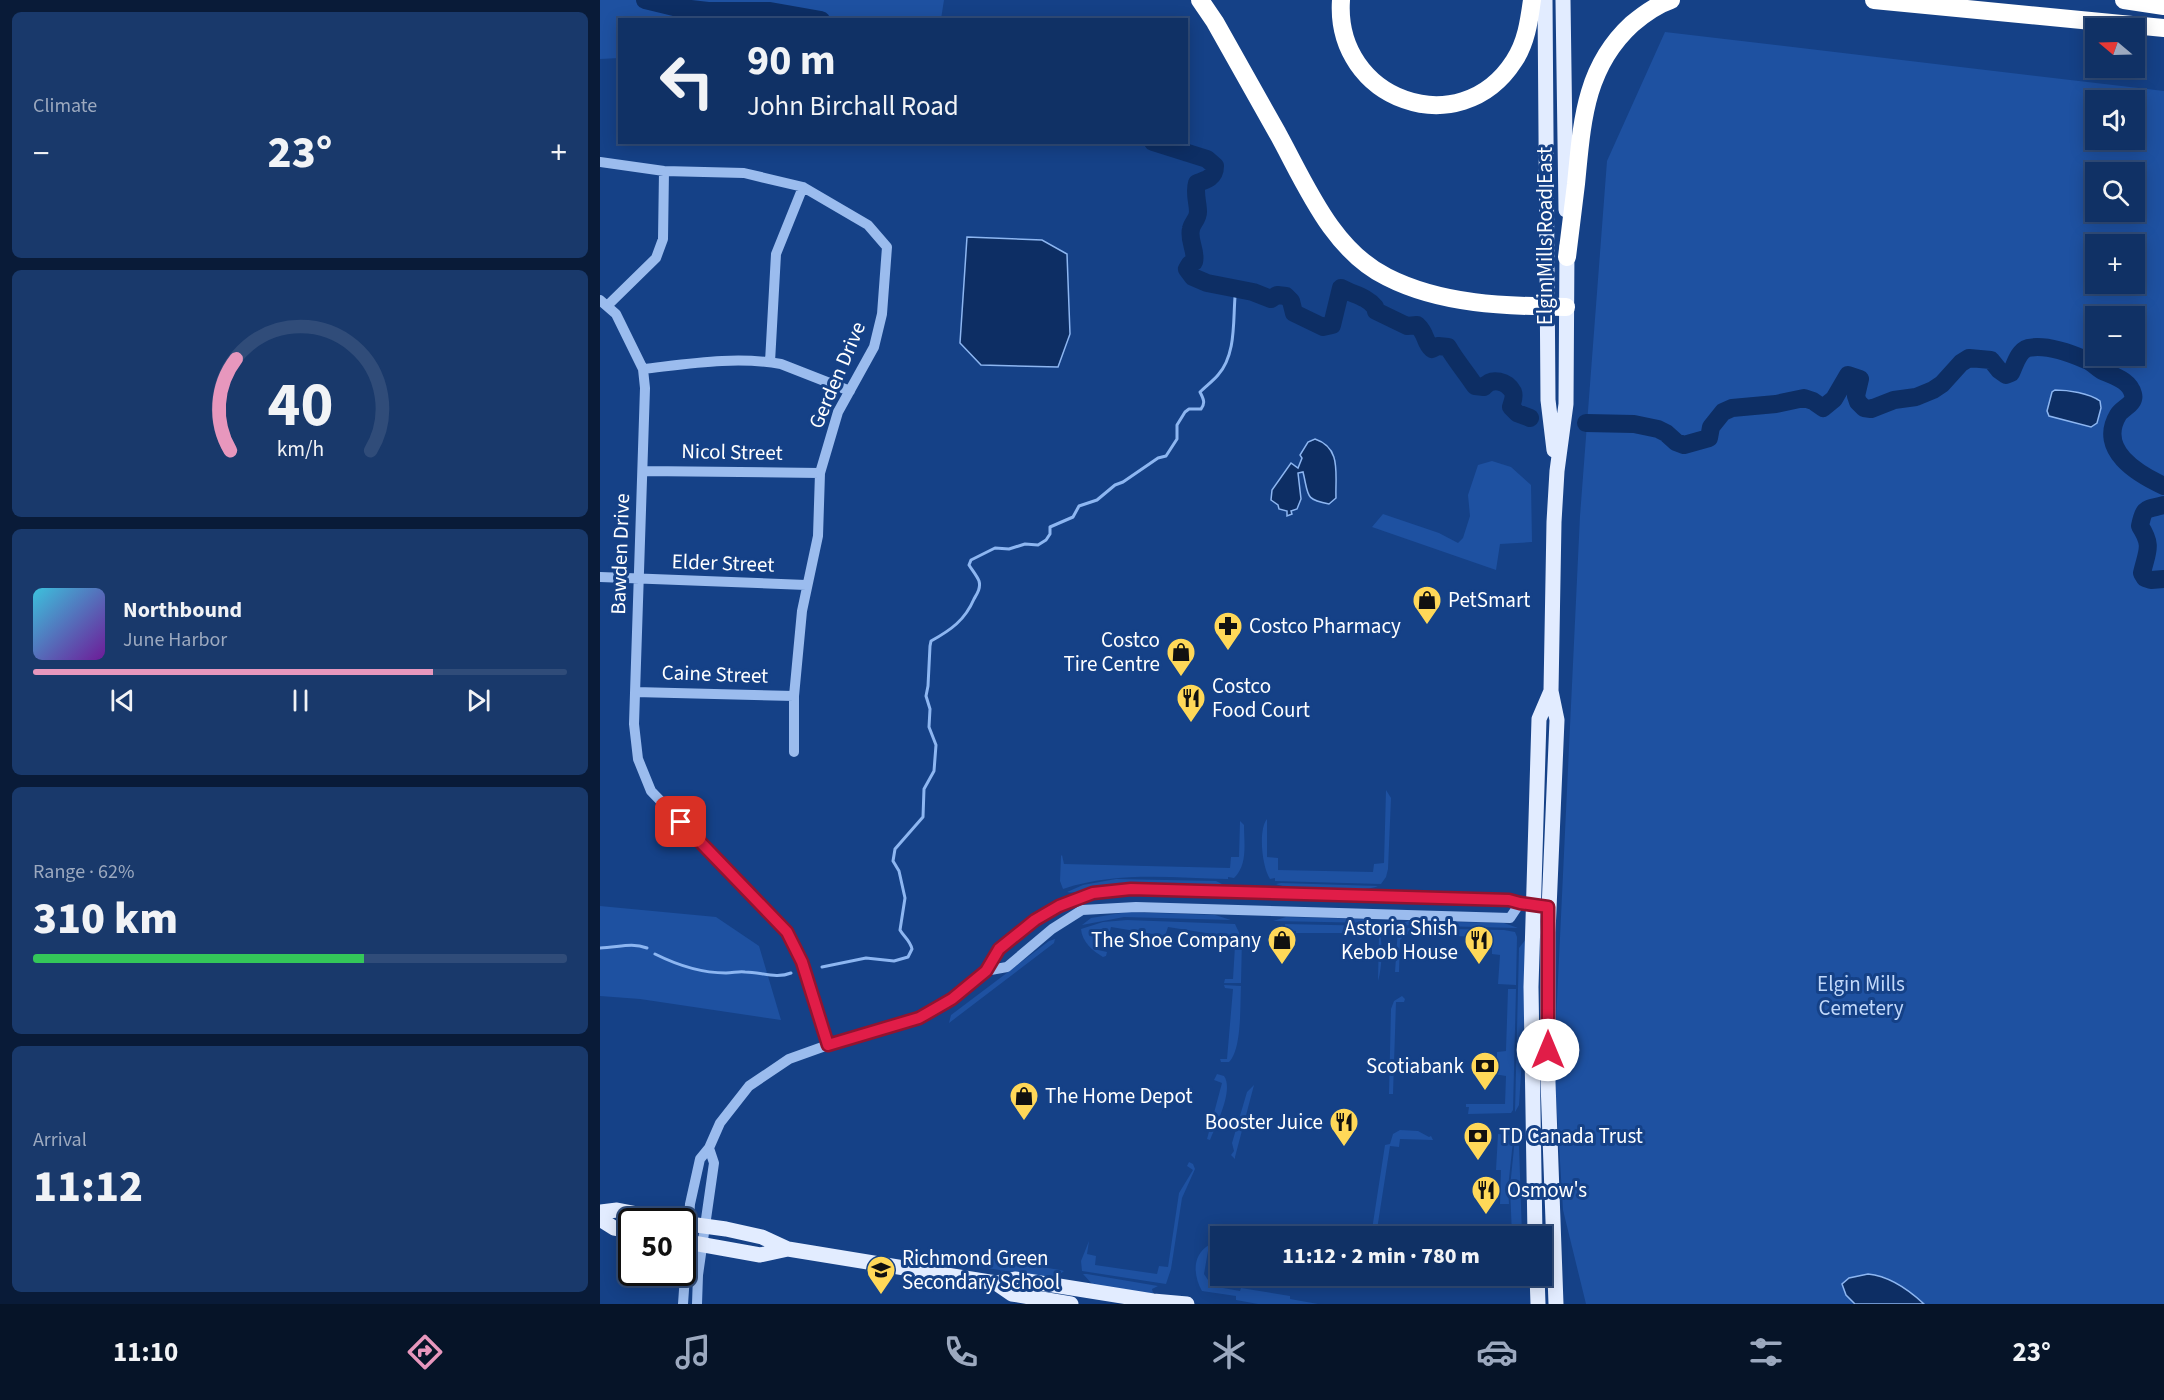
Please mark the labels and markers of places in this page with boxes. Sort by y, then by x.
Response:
shop icon: PetSmart [1411,584,1443,626]
place label: PetSmart [1448,585,1530,615]
pharmacy icon: Costco Pharmacy [1212,610,1244,652]
place label: Costco Pharmacy [1249,611,1401,641]
place label: Costco Tire Centre [1063,625,1160,679]
shop icon: Costco Tire Centre [1165,636,1197,678]
place label: Costco Food Court [1212,671,1310,725]
restaurant icon: Costco Food Court [1175,682,1207,724]
pin [655,796,706,847]
place label: Astoria Shish Kebob House [1341,913,1458,967]
shop icon: The Shoe Company [1266,924,1298,966]
restaurant icon: Astoria Shish Kebob House [1463,924,1495,966]
place label: The Shoe Company [1091,925,1261,955]
bank icon: Scotiabank [1469,1050,1501,1092]
place label: Scotiabank [1366,1051,1465,1081]
shop icon: The Home Depot [1008,1080,1040,1122]
place label: The Home Depot [1045,1081,1193,1111]
restaurant icon: Booster Juice [1328,1106,1360,1148]
place label: Booster Juice [1205,1107,1323,1137]
bank icon: TD Canada Trust [1462,1120,1494,1162]
place label: TD Canada Trust [1499,1121,1643,1151]
restaurant icon: Osmow's [1470,1174,1502,1216]
place label: Osmow's [1507,1175,1587,1205]
place label: Richmond Green Secondary School [902,1243,1060,1297]
school or university icon: Richmond Green Secondary School [865,1254,897,1296]

